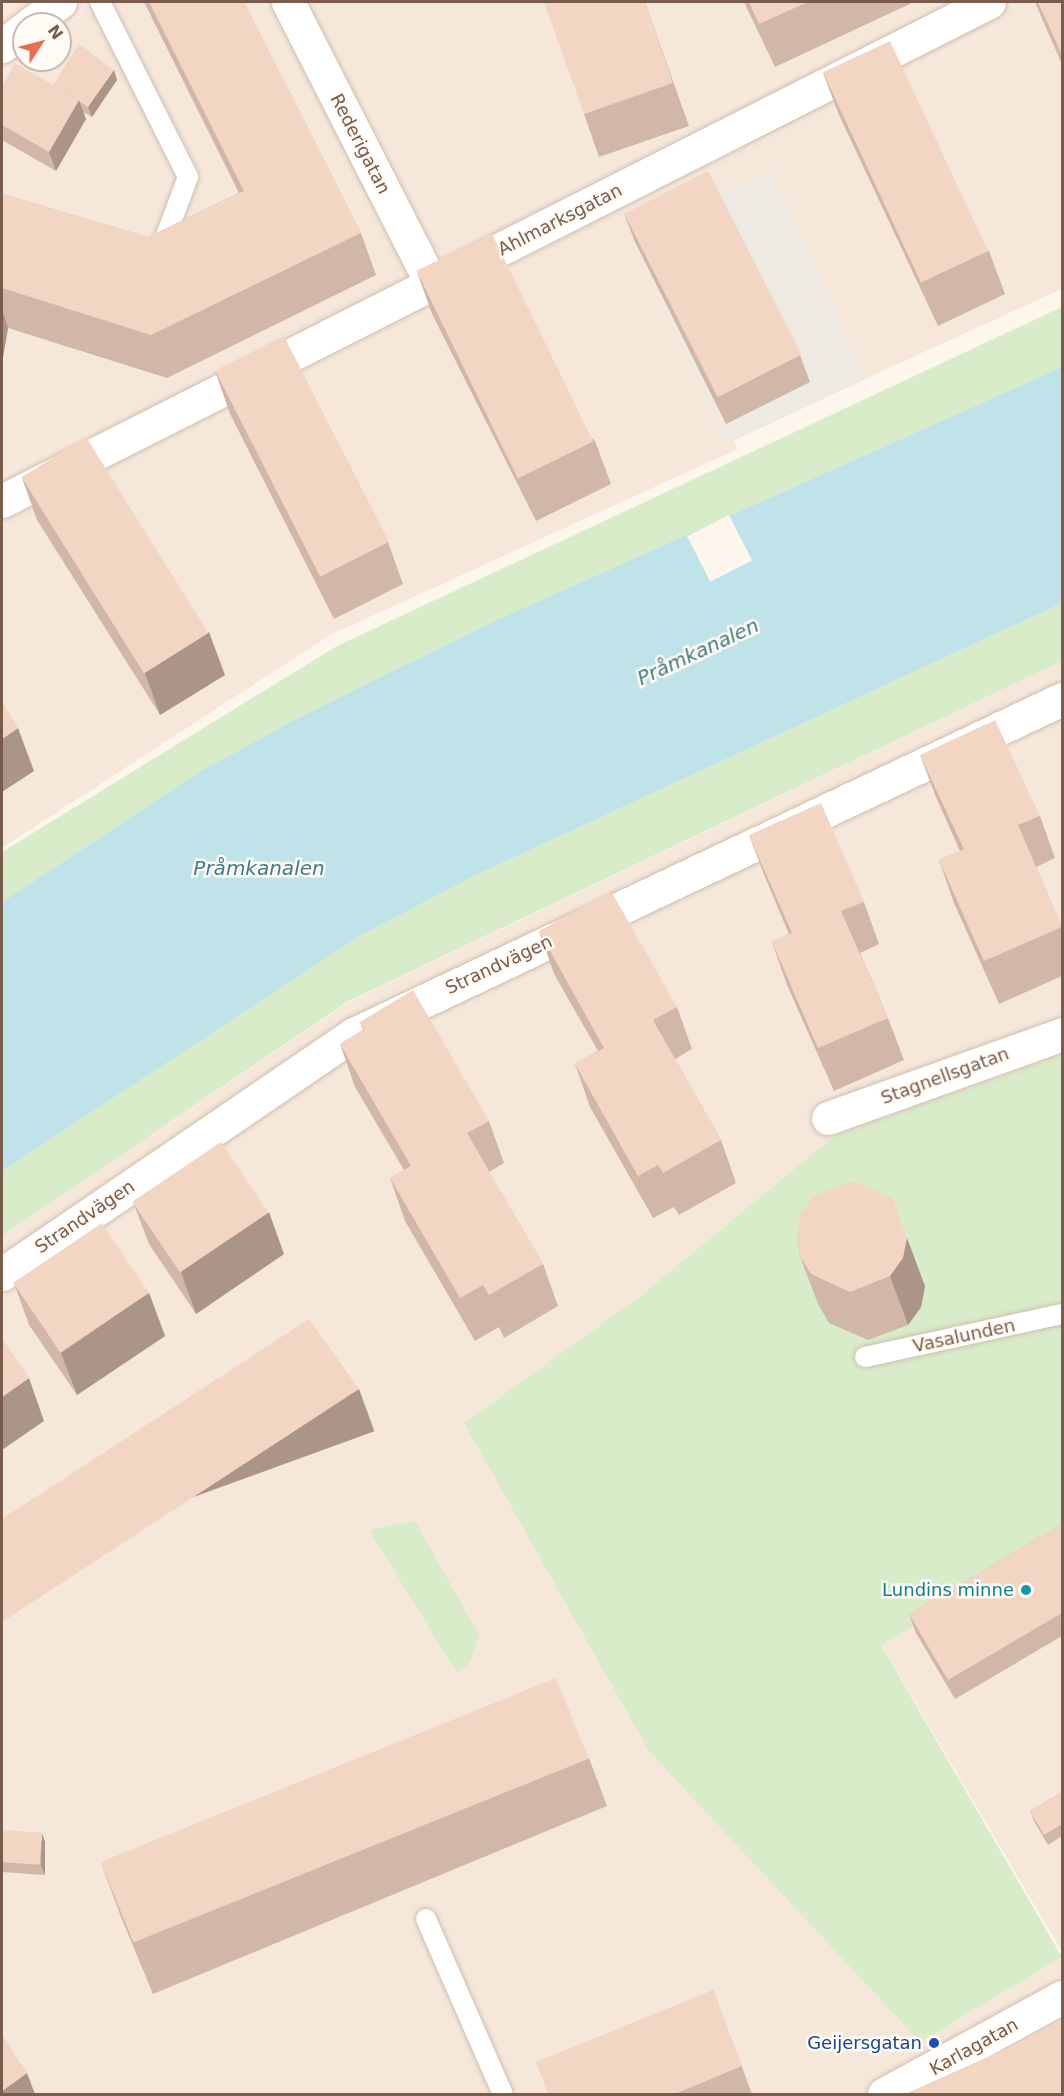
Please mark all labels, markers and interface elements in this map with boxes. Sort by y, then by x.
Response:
north arrow [12,12,72,72]
text: N [44,21,67,43]
street label: Rederigatan [325,90,395,198]
street label: Ahlmarksgatan [494,179,626,261]
water label: Pråmkanalen [633,613,763,691]
water label: Pråmkanalen [193,856,325,880]
street label: Strandvägen [442,931,556,999]
street label: Stagnellsgatan [878,1043,1012,1109]
street label: Strandvägen [31,1176,139,1258]
street label: Vasalunden [911,1315,1017,1357]
place label: Lundins minne [882,1579,1014,1601]
marker: Lundins minne [1019,1583,1033,1597]
street label: Karlagatan [926,2014,1022,2080]
place label: Geijersgatan [807,2032,922,2054]
marker: Geijersgatan [927,2036,941,2050]

